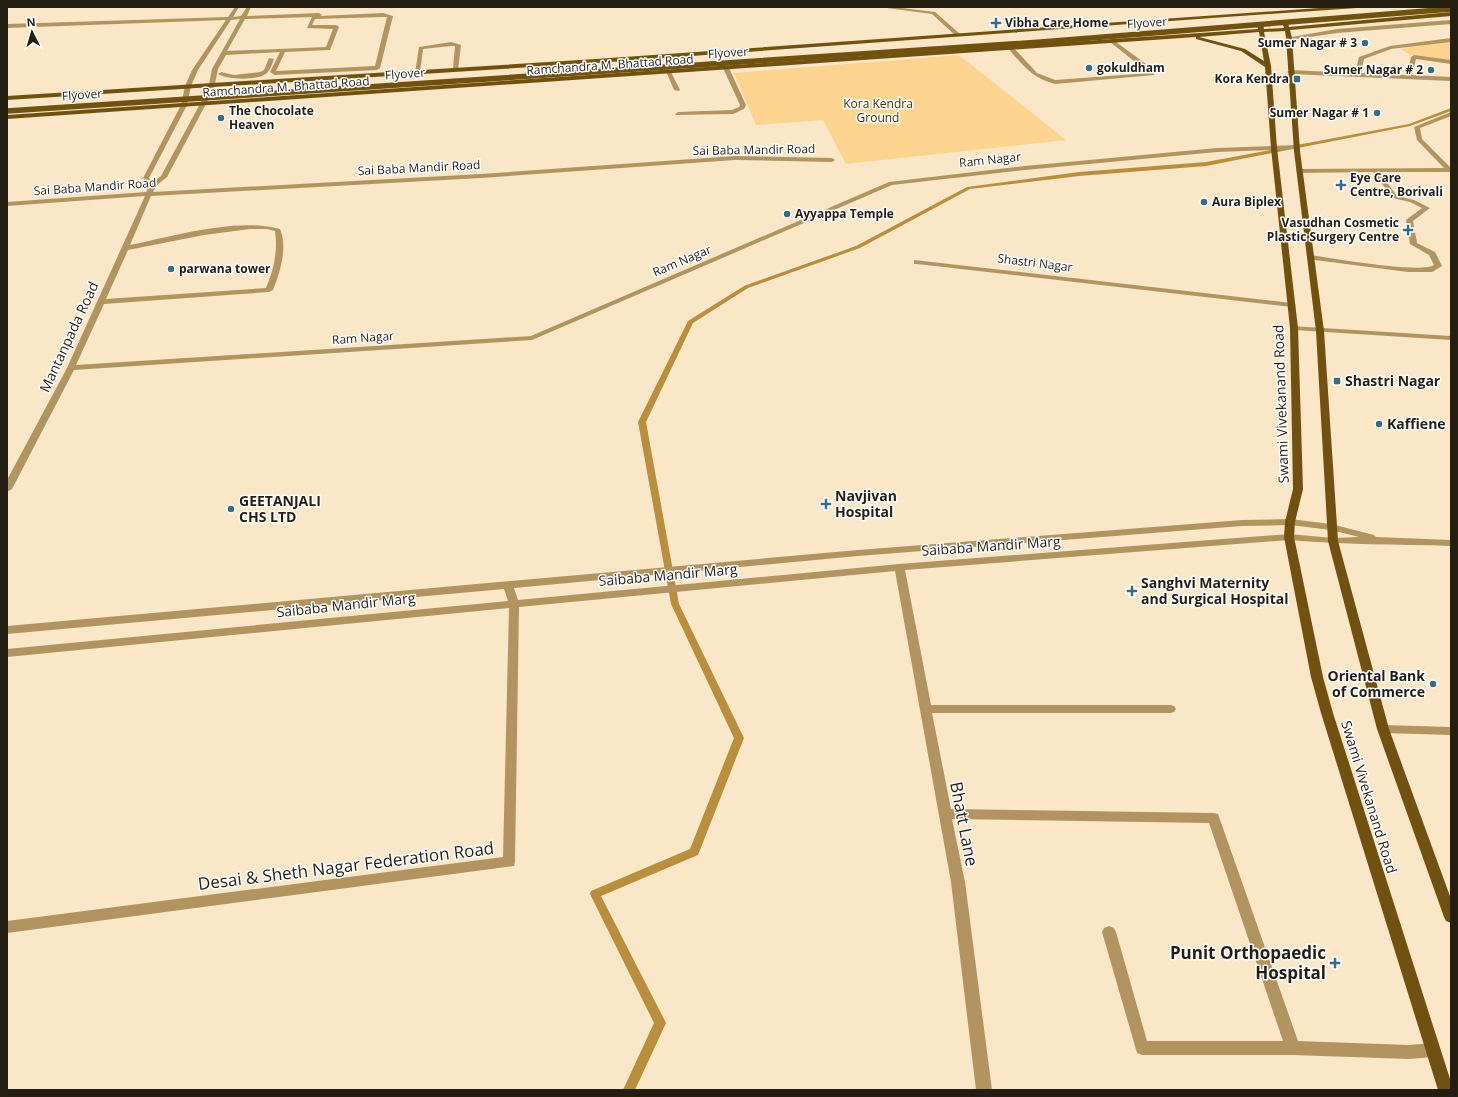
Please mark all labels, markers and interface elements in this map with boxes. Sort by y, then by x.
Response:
north arrow [12,12,52,52]
street label: Flyover [1126,13,1168,32]
text: N [26,14,36,29]
place label: Vibha Care Home [1005,14,1108,31]
marker: Vibha Care Home [990,17,1002,29]
place label: Sumer Nagar # 3 [1258,34,1357,51]
marker: Sumer Nagar # 3 [1360,38,1370,48]
street label: Flyover [707,43,749,62]
street label: Ramchandra M. Bhattad Road [526,50,694,79]
place label: gokuldham [1097,59,1165,76]
place label: Sumer Nagar # 2 [1324,61,1423,78]
marker: gokuldham [1084,63,1094,73]
street label: Flyover [384,64,426,83]
marker: Sumer Nagar # 2 [1426,65,1436,75]
place label: Kora Kendra [1215,70,1289,87]
street label: Ramchandra M. Bhattad Road [202,72,370,101]
marker: Kora Kendra [1292,74,1302,84]
street label: Flyover [61,85,103,104]
park label: Kora Kendra Ground [843,95,913,126]
place label: The Chocolate Heaven [229,102,314,133]
place label: Sumer Nagar # 1 [1270,104,1369,121]
marker: Sumer Nagar # 1 [1372,108,1382,118]
marker: The Chocolate Heaven [216,113,226,123]
street label: Sai Baba Mandir Road [692,140,816,159]
street label: Ram Nagar [958,148,1022,171]
street label: Sai Baba Mandir Road [357,156,481,179]
place label: Eye Care Centre, Borivali [1350,169,1443,200]
street label: Sai Baba Mandir Road [33,174,157,199]
marker: Eye Care Centre, Borivali [1335,179,1347,191]
place label: Aura Biplex [1212,193,1281,210]
marker: Aura Biplex [1199,197,1209,207]
place label: Ayyappa Temple [795,205,894,222]
marker: Ayyappa Temple [782,209,792,219]
place label: Vasudhan Cosmetic Plastic Surgery Centre [1267,214,1399,245]
marker: Vasudhan Cosmetic Plastic Surgery Centre [1402,224,1414,236]
street label: Ram Nagar [650,241,714,280]
street label: Shastri Nagar [997,249,1074,276]
place label: parwana tower [179,260,271,277]
marker: parwana tower [166,264,176,274]
street label: Mantanpada Road [35,278,103,395]
street label: Swami Vivekanand Road [1268,324,1293,484]
street label: Ram Nagar [331,327,395,348]
place label: Shastri Nagar [1345,371,1441,390]
marker: Shastri Nagar [1332,376,1342,386]
place label: Kaffiene [1387,414,1446,433]
marker: Kaffiene [1374,419,1384,429]
place label: Navjivan Hospital [835,486,897,521]
place label: GEETANJALI CHS LTD [239,491,321,526]
marker: Navjivan Hospital [820,498,832,510]
marker: GEETANJALI CHS LTD [226,504,236,514]
street label: Saibaba Mandir Marg [921,531,1062,560]
street label: Saibaba Mandir Marg [598,559,739,590]
place label: Sanghvi Maternity and Surgical Hospital [1141,573,1288,608]
marker: Sanghvi Maternity and Surgical Hospital [1126,585,1138,597]
street label: Saibaba Mandir Marg [276,588,417,621]
place label: Oriental Bank of Commerce [1328,666,1425,701]
marker: Oriental Bank of Commerce [1428,679,1438,689]
street label: Swami Vivekanand Road [1337,718,1402,876]
street label: Bhatt Lane [945,780,984,868]
street label: Desai & Sheth Nagar Federation Road [197,836,495,895]
place label: Punit Orthopaedic Hospital [1170,941,1326,984]
marker: Punit Orthopaedic Hospital [1329,957,1341,969]

